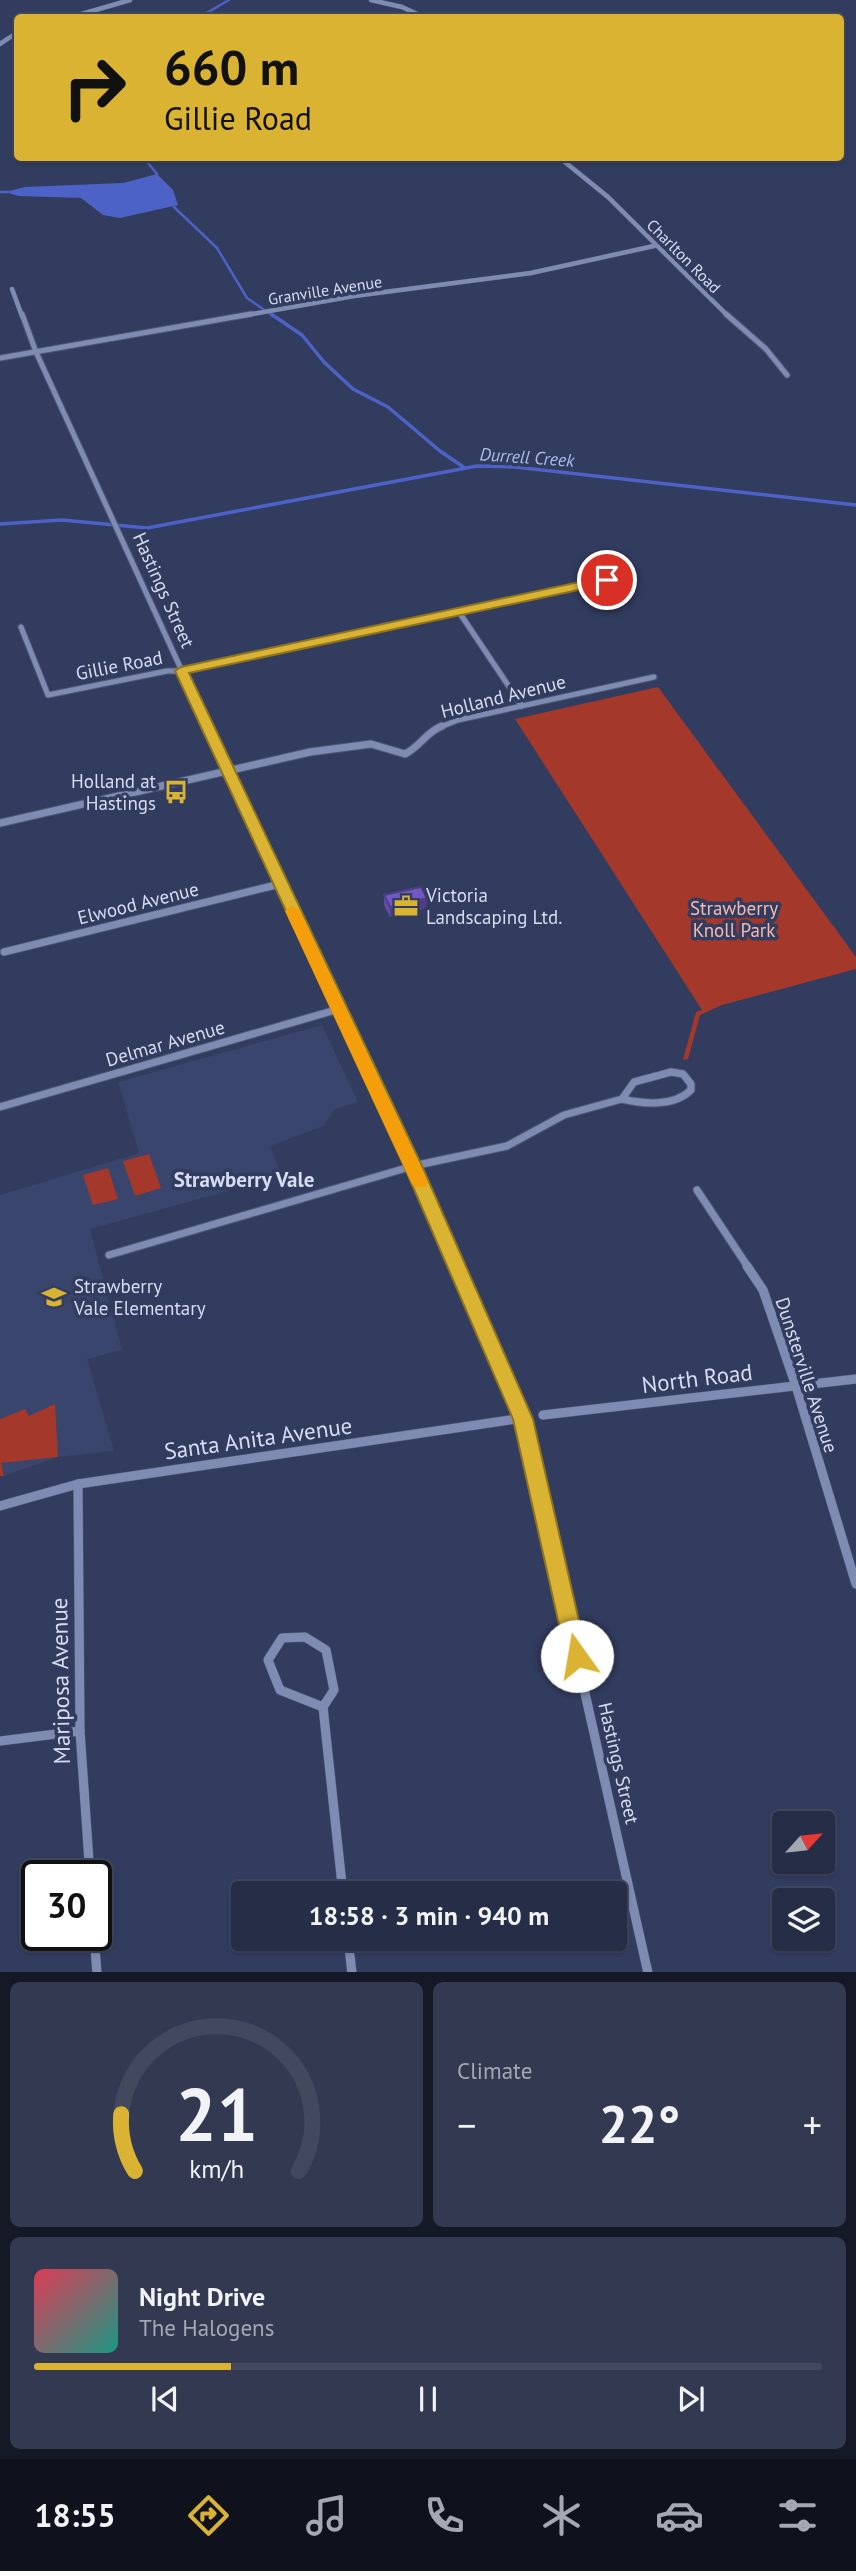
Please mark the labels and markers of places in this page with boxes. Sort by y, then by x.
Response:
pin [577,550,637,610]
place label: Holland at Hastings [71,769,157,815]
bus stop icon: Holland at Hastings [162,778,190,806]
place label: Victoria Landscaping Ltd. [425,883,562,929]
office icon: Victoria Landscaping Ltd. [392,892,420,920]
place label: Strawberry Vale Elementary [73,1274,206,1320]
school or university icon: Strawberry Vale Elementary [40,1283,68,1311]

